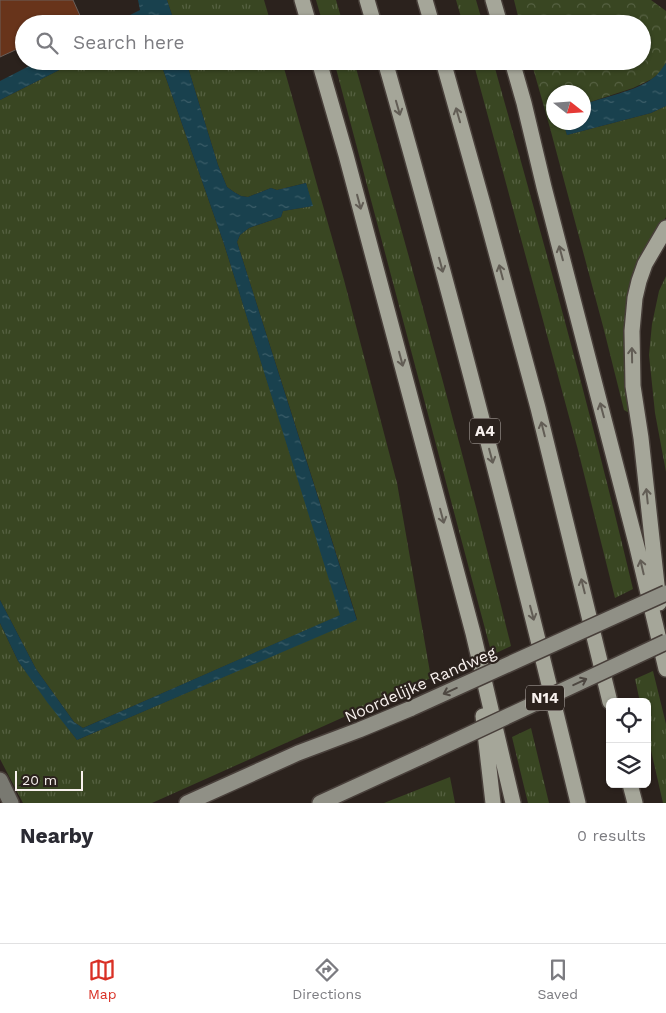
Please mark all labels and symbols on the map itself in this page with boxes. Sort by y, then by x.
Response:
north arrow [546,85,591,130]
one-way arrow [394,100,404,116]
one-way arrow [452,107,462,123]
one-way arrow [355,193,364,209]
one-way arrow [556,245,565,261]
one-way arrow [437,256,446,272]
one-way arrow [496,264,505,280]
one-way arrow [628,347,637,363]
one-way arrow [396,350,406,366]
one-way arrow [597,402,606,418]
road number: A4 [470,418,500,444]
one-way arrow [538,421,547,437]
one-way arrow [487,447,497,463]
one-way arrow [642,488,652,504]
one-way arrow [438,507,447,523]
one-way arrow [637,560,646,576]
one-way arrow [578,579,587,595]
one-way arrow [528,605,537,621]
street label: Noordelijke Randweg [342,642,499,726]
one-way arrow [572,677,587,687]
road number: N14 [526,686,564,710]
one-way arrow [443,687,458,696]
scale bar [15,768,82,791]

